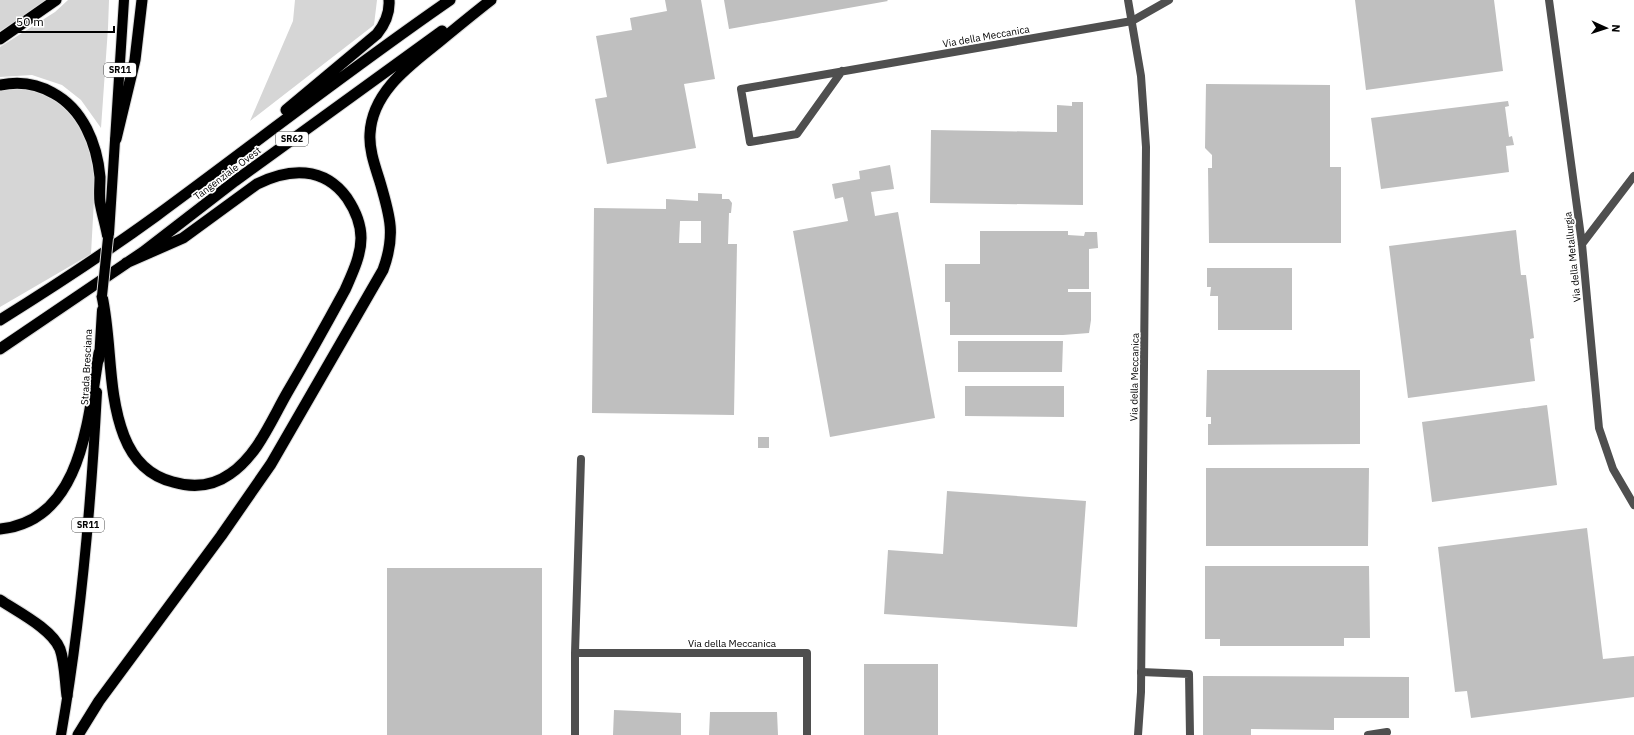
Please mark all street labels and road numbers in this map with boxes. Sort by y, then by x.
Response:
street label: Via della Meccanica [942,22,1031,51]
road number: SR11 [104,63,136,77]
road number: SR62 [276,132,308,146]
street label: Tangenziale Ovest [191,143,264,203]
street label: Via della Metallurgia [1561,210,1584,303]
street label: Strada Bresciana [78,328,95,405]
street label: Via della Meccanica [1127,332,1142,421]
road number: SR11 [72,518,104,532]
street label: Via della Meccanica [688,637,777,650]

